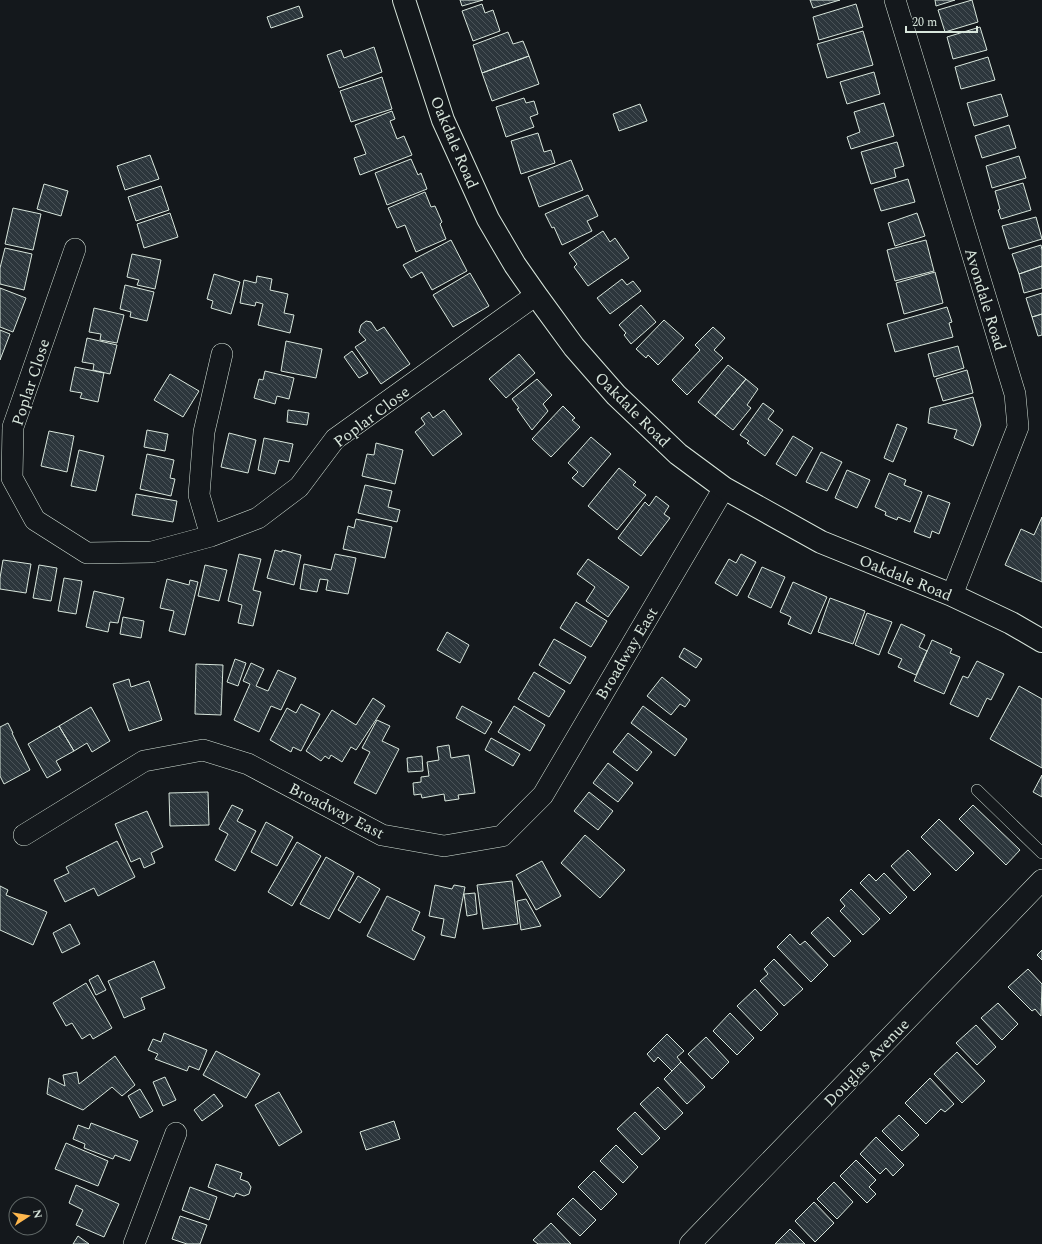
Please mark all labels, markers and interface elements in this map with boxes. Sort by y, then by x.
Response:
scale bar [906,8,977,34]
text: 20 m [912,13,937,32]
street label: Oakdale Road [424,92,484,192]
street label: Avondale Road [958,245,1012,354]
street label: Poplar Close [6,336,56,429]
street label: Oakdale Road [589,366,676,453]
street label: Poplar Close [328,380,415,453]
street label: Oakdale Road [855,548,956,608]
street label: Broadway East [590,602,664,704]
street label: Broadway East [285,776,389,845]
street label: Douglas Avenue [818,1013,915,1112]
north arrow [8,1196,48,1236]
text: N [28,1208,47,1220]

